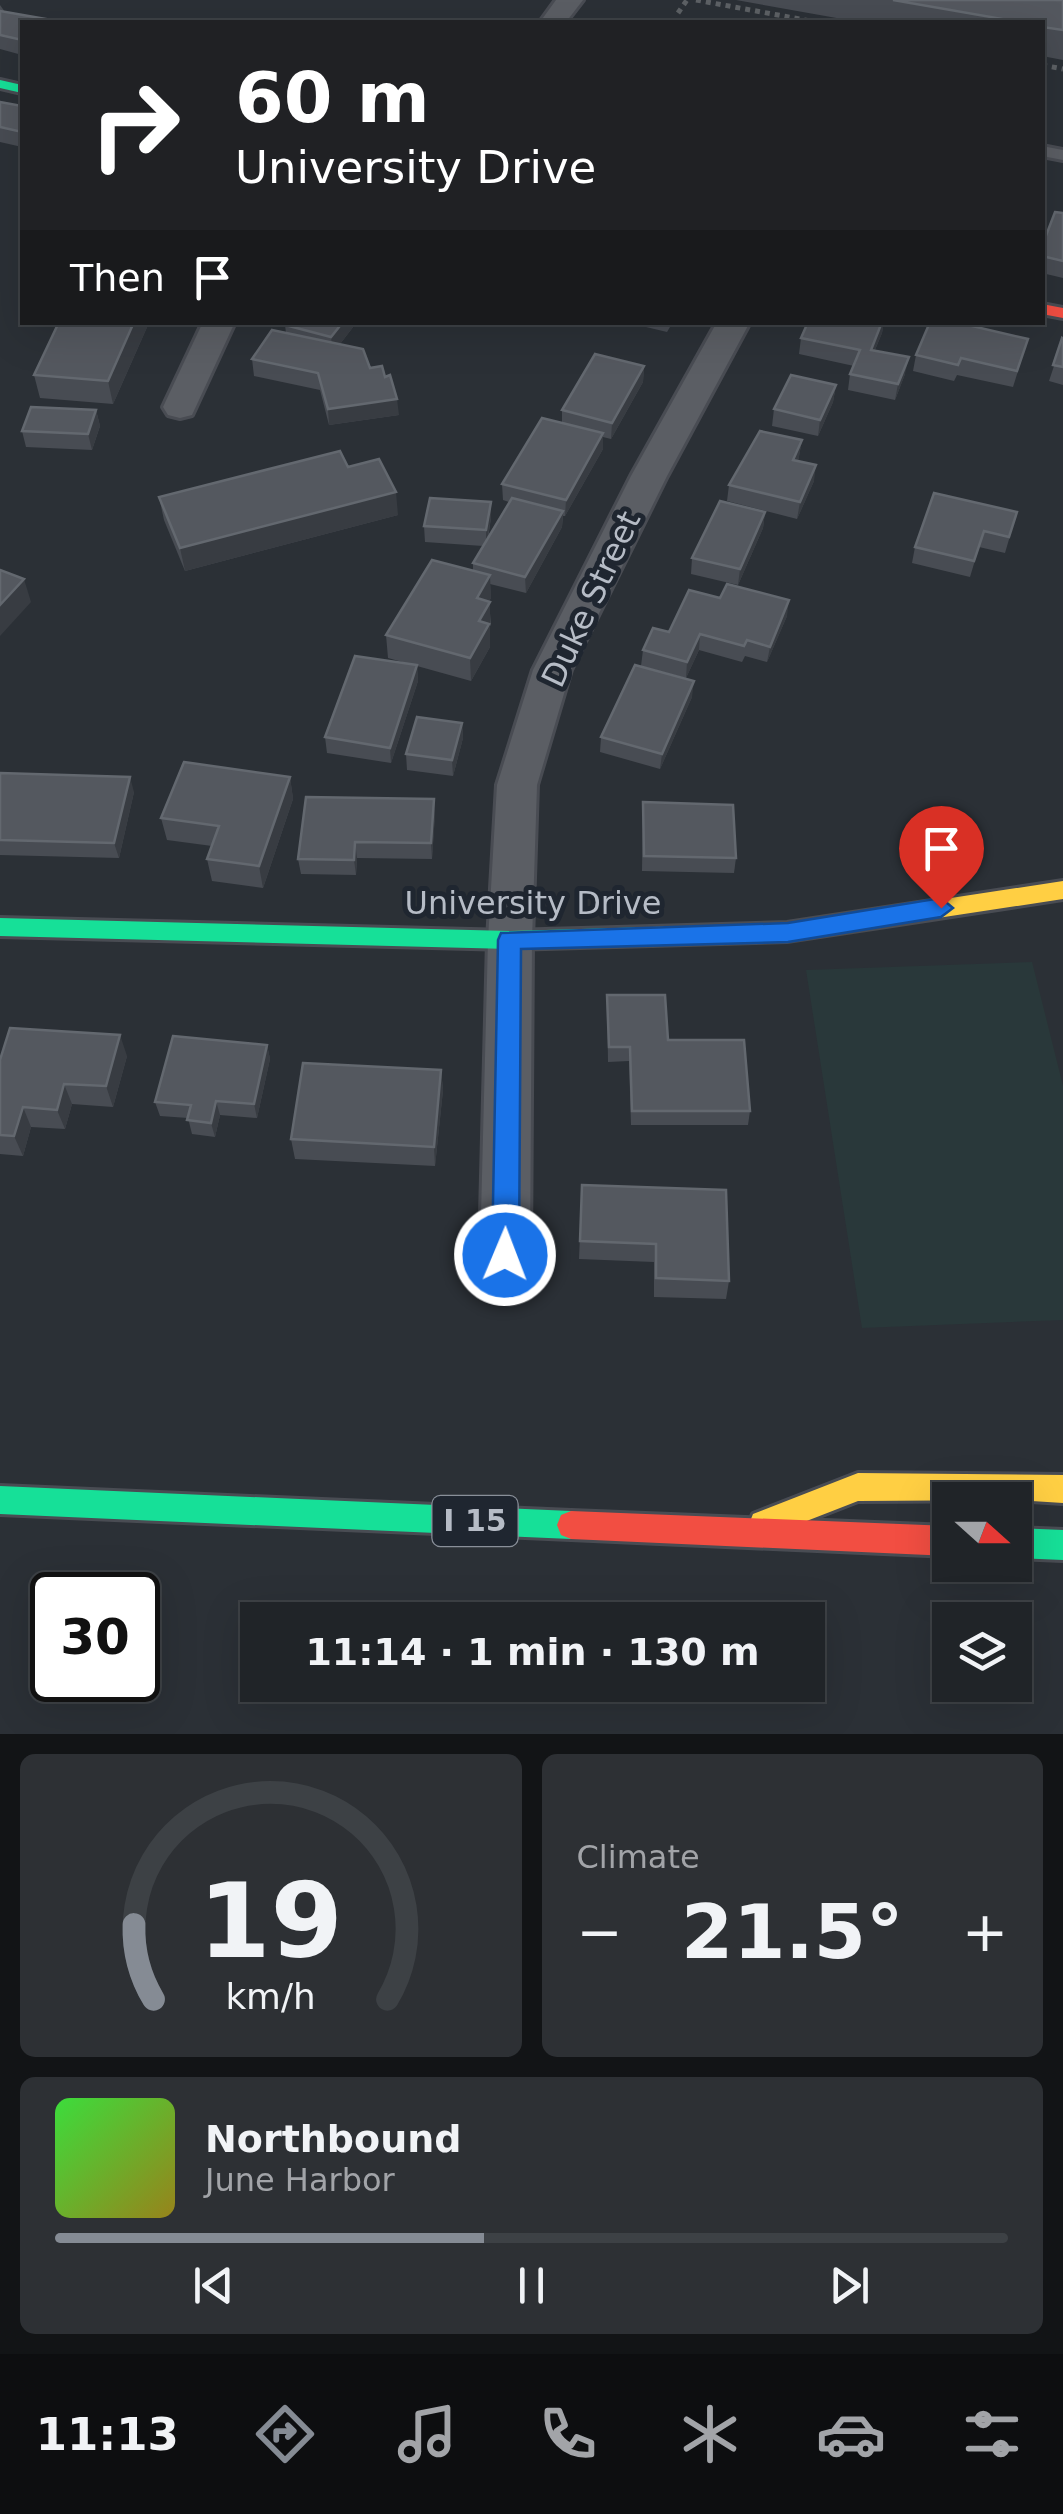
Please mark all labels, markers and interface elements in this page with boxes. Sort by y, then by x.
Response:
text: 60 m [235,57,430,139]
icon: right [70,60,200,190]
text: University Drive [235,141,596,194]
icon: arrive [185,250,240,305]
text: Then [70,256,165,300]
street label: Duke Street [534,505,648,693]
pin [899,806,984,909]
icon: arrive [914,821,969,876]
street label: University Drive [405,884,661,922]
position arrow [453,1203,557,1307]
north arrow [932,1482,1032,1582]
map controls [932,1482,1032,1702]
road number: I 15 [432,1496,518,1546]
speed limit sign: 30 [30,1572,160,1702]
button: layers [932,1602,1032,1702]
text: 11:14 · 1 min · 130 m [305,1630,760,1674]
text: Climate [577,1838,700,1876]
text: 19 [198,1860,343,1982]
text: 21.5° [681,1888,904,1976]
text: − [577,1900,623,1964]
text: + [962,1900,1008,1964]
text: km/h [226,1976,316,2017]
text: Northbound [205,2117,461,2161]
text: June Harbor [205,2161,395,2199]
icon: previous [186,2258,241,2313]
icon: pause [504,2258,559,2313]
icon: next [822,2258,877,2313]
icon: directions [250,2399,320,2469]
icon: music [392,2399,462,2469]
icon: phone [533,2399,603,2469]
icon: climate [675,2399,745,2469]
icon: car [816,2399,886,2469]
icon: filters [957,2399,1027,2469]
text: 11:13 [36,2408,179,2461]

